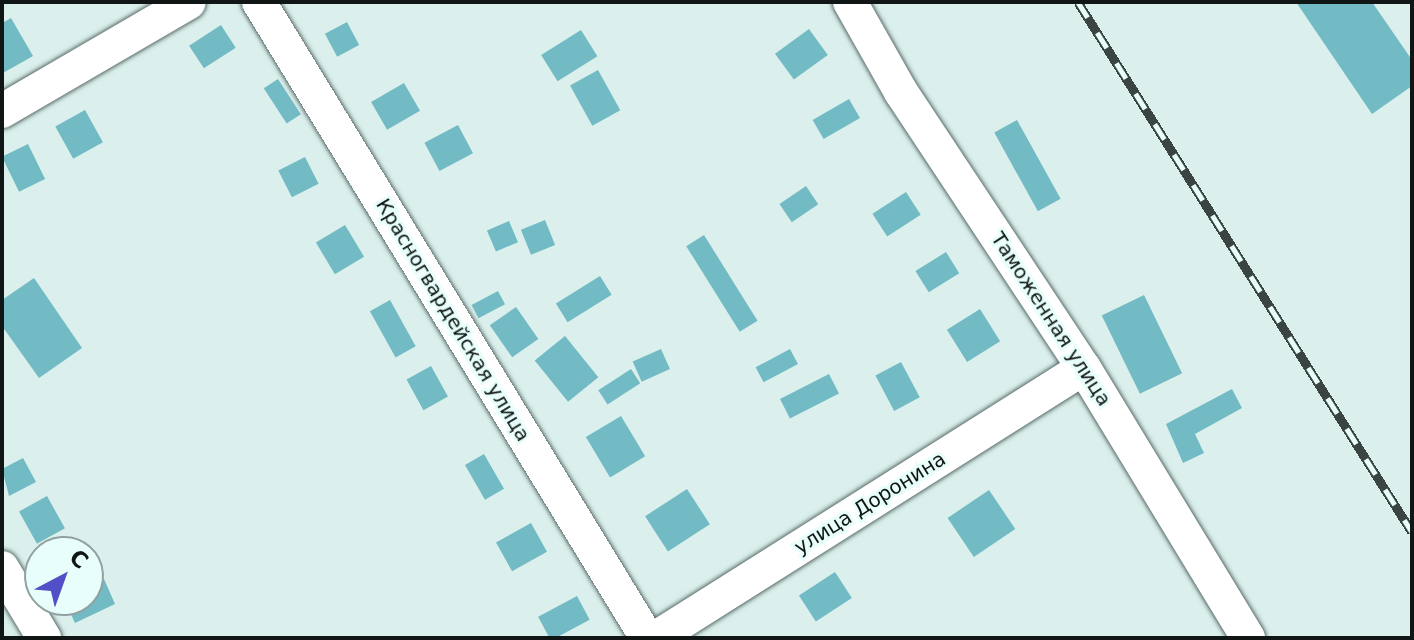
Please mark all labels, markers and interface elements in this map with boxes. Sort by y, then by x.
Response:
street label: Красногвардейская улица [371,194,535,446]
street label: Таможенная улица [986,228,1116,410]
street label: улица Доронина [790,447,950,559]
north arrow [24,536,104,616]
text: С [64,544,93,574]

